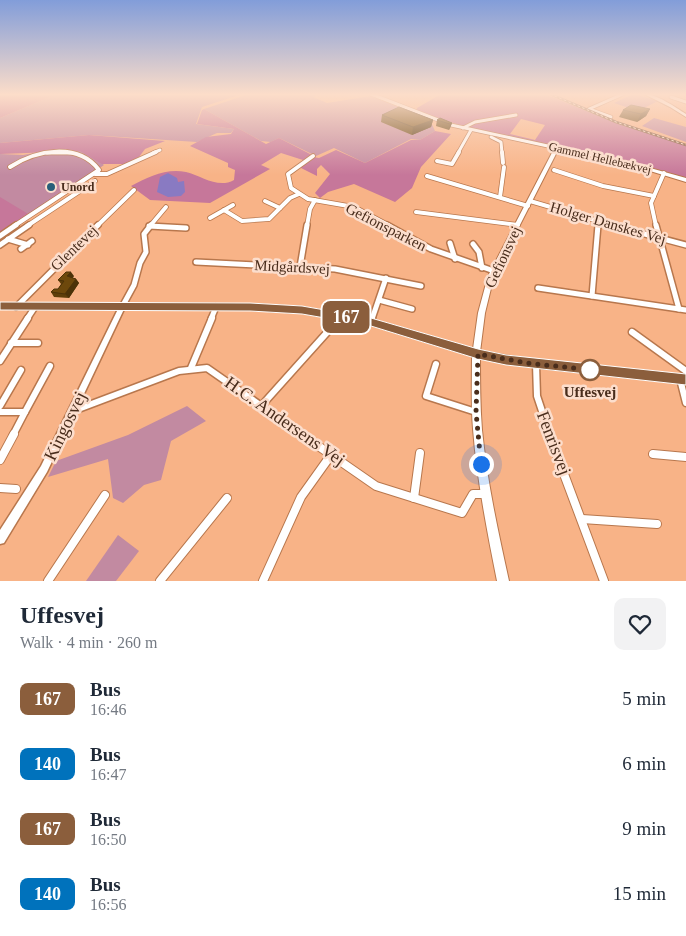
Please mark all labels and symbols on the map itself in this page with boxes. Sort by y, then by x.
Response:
street label: Gammel Hellebækvej [547,139,653,177]
place label: Unord [61,180,95,194]
marker: Unord [45,181,57,193]
street label: Holger Danskes Vej [548,199,668,247]
street label: Gefionsparken [343,200,429,254]
street label: Glentevej [47,222,101,274]
street label: Gefionsvej [482,224,524,290]
street label: Midgårdsvej [254,257,330,277]
line badge: 167 [317,301,375,333]
marker: Uffesvej [579,359,601,381]
street label: H.C. Andersens Vej [221,372,349,470]
place label: Uffesvej [564,384,616,400]
street label: Kingosvej [40,388,90,464]
street label: Fenrisvej [533,408,575,478]
your location [469,452,494,477]

